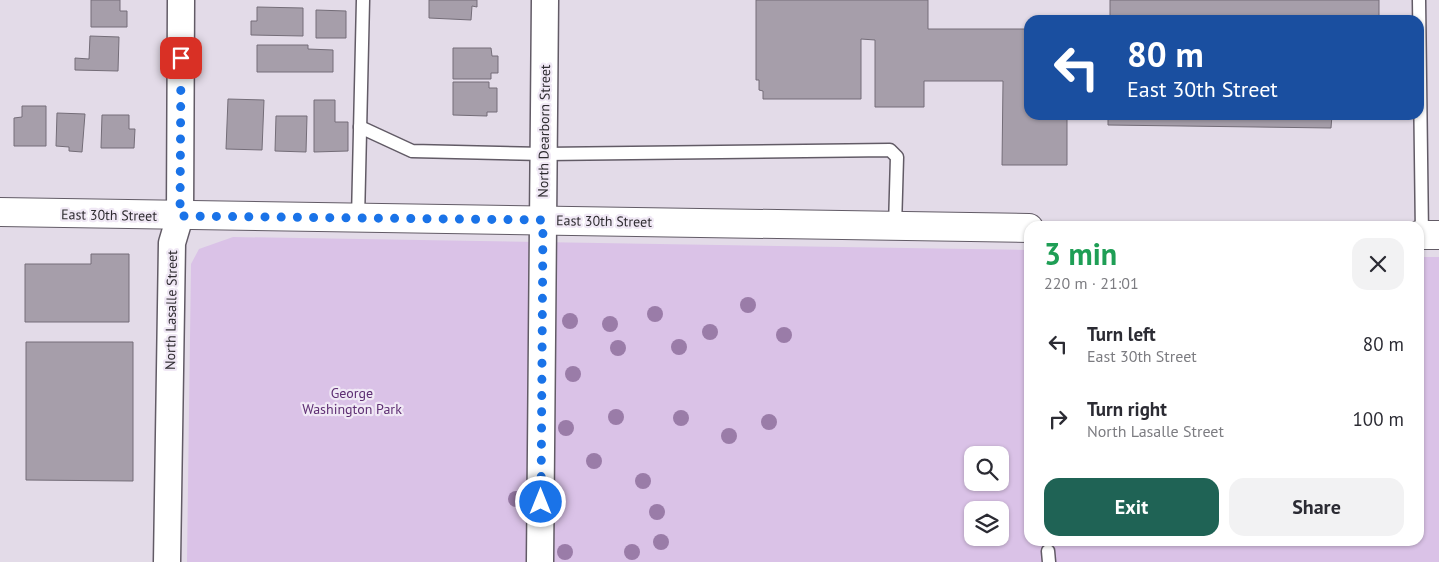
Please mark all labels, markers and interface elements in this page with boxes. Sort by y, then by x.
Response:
text: 80 m [1127,31,1204,77]
icon: left [1044,35,1109,100]
pin [160,37,202,79]
icon: arrive [167,44,195,72]
street label: North Dearborn Street [534,64,554,198]
text: East 30th Street [1127,75,1278,103]
street label: East 30th Street [61,205,157,225]
street label: East 30th Street [556,211,652,231]
text: 3 min [1044,234,1117,273]
button: close [1352,238,1404,290]
street label: North Lasalle Street [161,250,181,370]
text: 220 m · 21:01 [1044,273,1139,293]
text: Turn left [1087,322,1156,346]
icon: left [1044,330,1072,358]
text: 80 m [1363,332,1404,356]
text: East 30th Street [1087,346,1197,366]
park label: George Washington Park [302,384,402,418]
text: Turn right [1087,397,1167,421]
icon: right [1044,405,1072,433]
text: 100 m [1352,407,1404,431]
text: North Lasalle Street [1087,421,1224,441]
map controls [964,446,1009,546]
button: search [964,446,1009,491]
position arrow [514,475,566,527]
button: Exit [1044,478,1219,536]
button: Share [1229,478,1404,536]
button: layers [964,501,1009,546]

